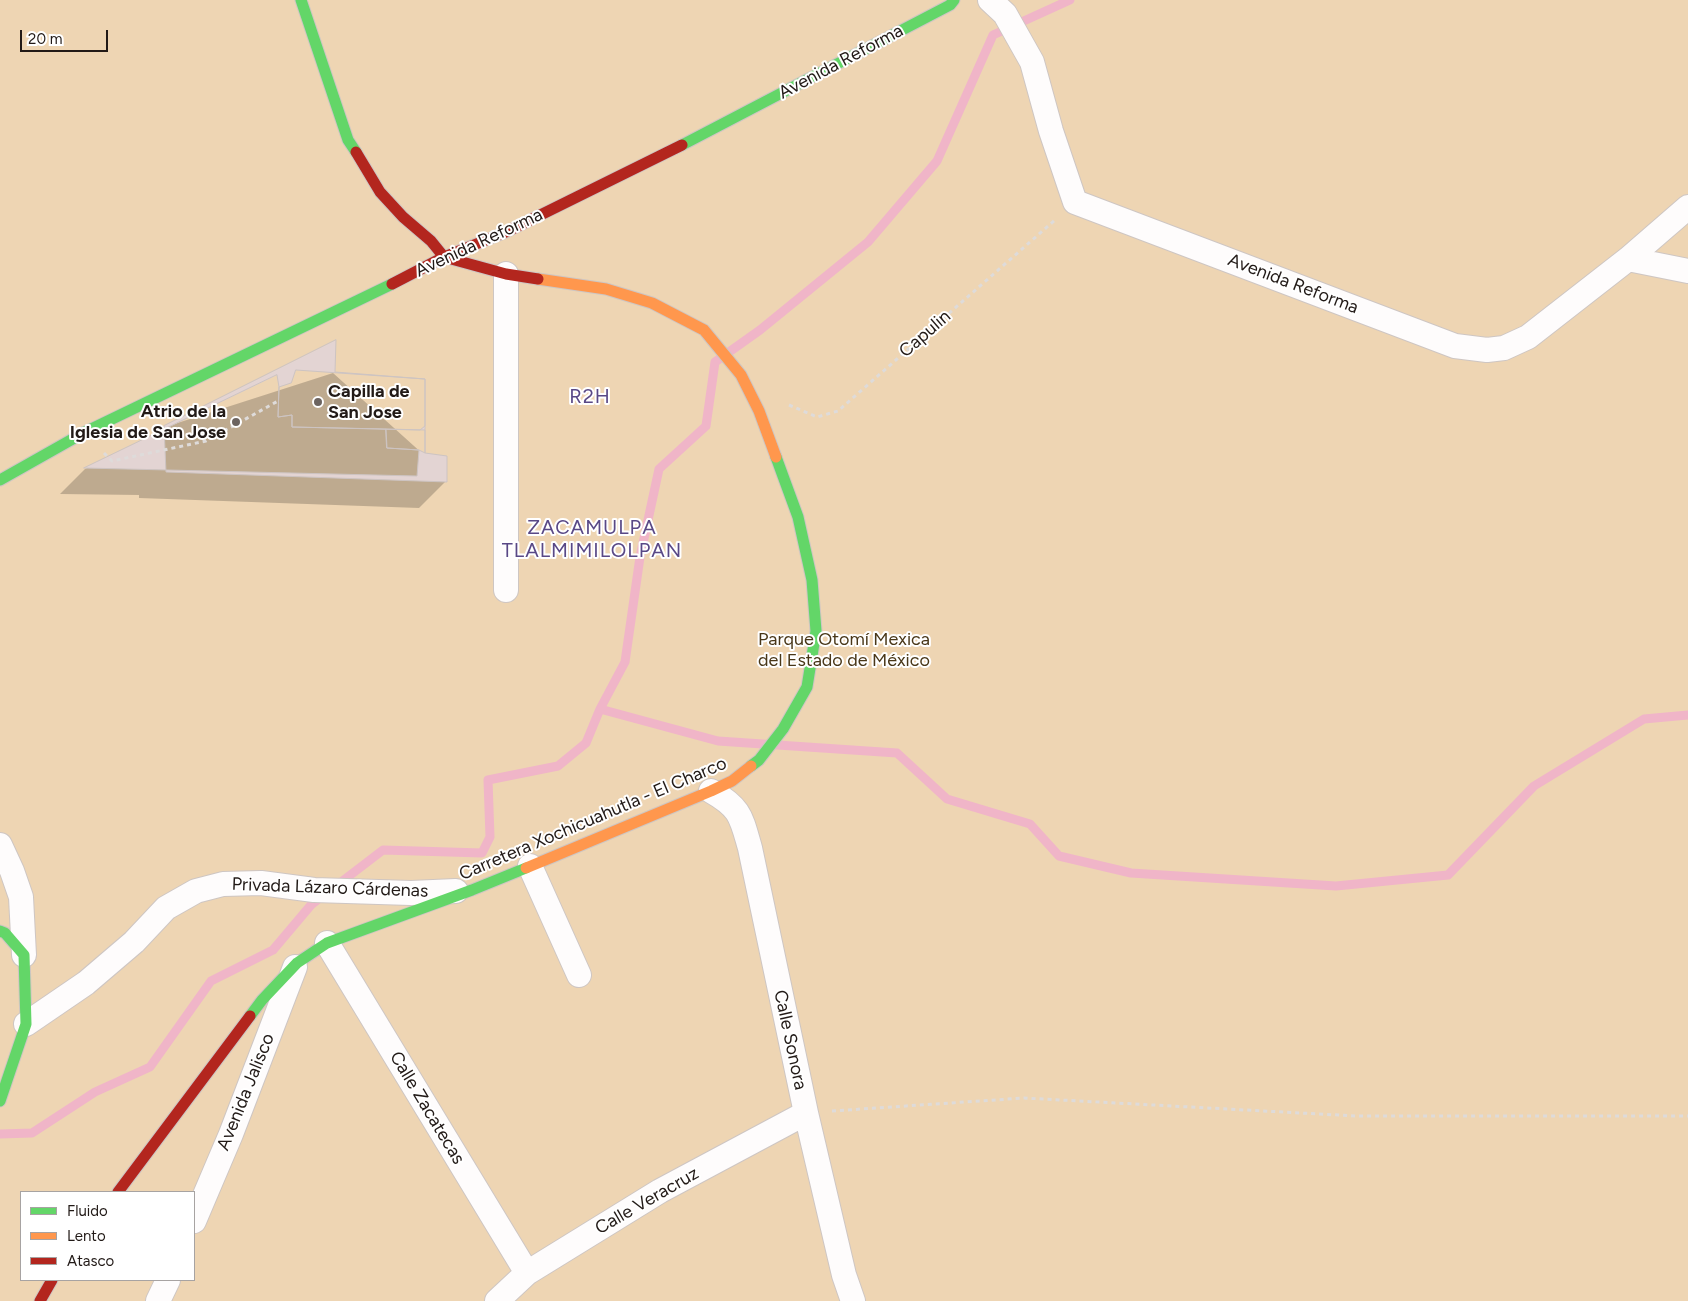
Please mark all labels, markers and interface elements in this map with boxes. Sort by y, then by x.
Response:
scale bar [22,20,110,52]
street label: Avenida Reforma [775,20,907,104]
text: 20 m [28,30,62,48]
street label: Avenida Reforma [412,204,546,282]
street label: Avenida Reforma [1225,249,1361,319]
street label: Capulin [895,306,955,362]
place label: Capilla de San Jose [328,381,410,424]
district label: R2H [569,385,611,409]
marker: Capilla de San Jose [312,396,324,408]
place label: Atrio de la Iglesia de San Jose [70,401,226,444]
marker: Atrio de la Iglesia de San Jose [230,416,242,428]
district label: ZACAMULPA TLALMIMILOLPAN [500,516,684,563]
park label: Parque Otomí Mexica del Estado de México [758,629,930,672]
street label: Carretera Xochicuahutla - El Charco [456,753,730,885]
street label: Privada Lázaro Cárdenas [231,874,429,902]
street label: Calle Sonora [769,988,811,1092]
street label: Avenida Jalisco [213,1030,279,1154]
street label: Calle Zacatecas [385,1048,469,1168]
street label: Calle Veracruz [591,1163,703,1239]
legend [20,1191,195,1281]
text: Fluido [67,1202,108,1220]
text: Lento [67,1227,106,1245]
text: Atasco [67,1252,114,1270]

